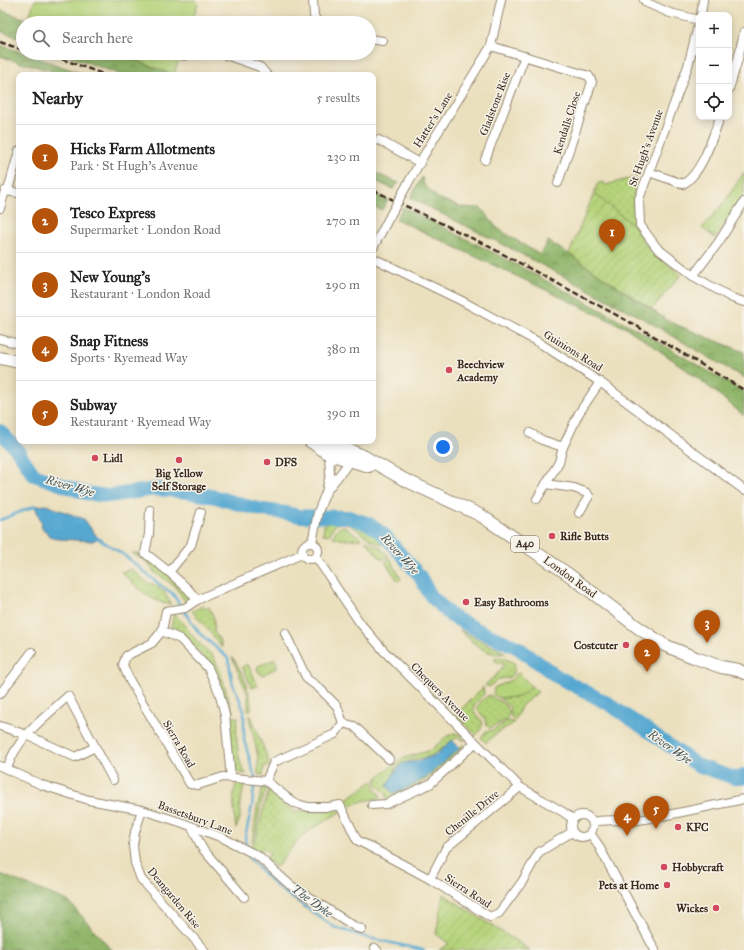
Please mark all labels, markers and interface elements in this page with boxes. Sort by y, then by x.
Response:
map controls [696,12,732,120]
button: + [696,12,732,48]
search box [16,16,376,60]
icon: search [30,27,52,49]
text: Search here [62,29,133,47]
button: − [696,48,732,84]
street label: Gladstone Rise [477,70,513,138]
button: locate [696,84,732,120]
text: Nearby [32,88,83,109]
street label: Hatter's Lane [411,89,455,150]
text: 5 results [316,90,360,106]
street label: Kendalls Close [551,90,583,156]
street label: St Hugh's Avenue [626,107,666,188]
text: Hicks Farm Allotments [70,140,215,158]
text: 1 [42,149,48,165]
text: 230 m [327,149,360,165]
text: Park · St Hugh's Avenue [70,158,198,174]
text: Tesco Express [70,204,156,222]
text: 2 [42,213,48,229]
text: 270 m [326,213,360,229]
pin: 1 [599,219,625,252]
text: Supermarket · London Road [70,222,221,238]
text: New Young's [70,268,150,286]
text: 3 [42,277,48,293]
text: 290 m [325,277,360,293]
text: Restaurant · London Road [70,286,211,302]
street label: Guinions Road [541,328,605,375]
text: Snap Fitness [70,332,148,350]
text: 4 [41,341,49,357]
text: 380 m [327,341,360,357]
text: Sports · Ryemead Way [70,350,188,366]
place label: Beechview Academy [456,358,505,385]
marker: Beechview Academy [444,365,454,375]
text: Subway [70,396,117,414]
text: 5 [42,405,48,421]
text: 390 m [327,405,360,421]
text: Restaurant · Ryemead Way [70,414,211,430]
your location [433,437,453,457]
place label: Lidl [103,452,124,465]
marker: Lidl [90,453,100,463]
marker: Big Yellow Self Storage [174,455,184,465]
place label: DFS [275,456,298,469]
marker: DFS [262,457,272,467]
place label: Big Yellow Self Storage [152,467,207,493]
water label: River Wye [43,472,96,500]
water label: River Wye [377,530,422,578]
place label: Rifle Butts [560,530,609,543]
marker: Rifle Butts [547,531,557,541]
road number: A40 [511,536,539,552]
street label: London Road [541,553,600,601]
place label: Easy Bathrooms [474,596,549,610]
marker: Easy Bathrooms [461,597,471,607]
pin: 3 [694,610,720,643]
place label: Costcuter [574,639,619,652]
pin: 2 [634,639,660,672]
marker: Costcuter [621,640,631,650]
street label: Chequers Avenue [407,660,472,725]
street label: Sierra Road [160,718,198,770]
water label: River Wye [645,726,695,767]
street label: Chenille Drive [442,787,502,839]
pin: 5 [643,796,669,829]
street label: Bassetsbury Lane [156,798,235,838]
pin: 4 [614,803,640,836]
place label: KFC [686,821,709,834]
marker: KFC [673,822,683,832]
place label: Hobbycraft [672,861,724,875]
marker: Hobbycraft [659,862,669,872]
street label: Deangarden Rise [145,865,204,931]
street label: Sierra Road [442,871,494,911]
place label: Pets at Home [598,879,659,892]
marker: Pets at Home [662,880,672,890]
water label: The Dyke [289,882,336,921]
place label: Wickes [676,902,708,915]
marker: Wickes [711,903,721,913]

